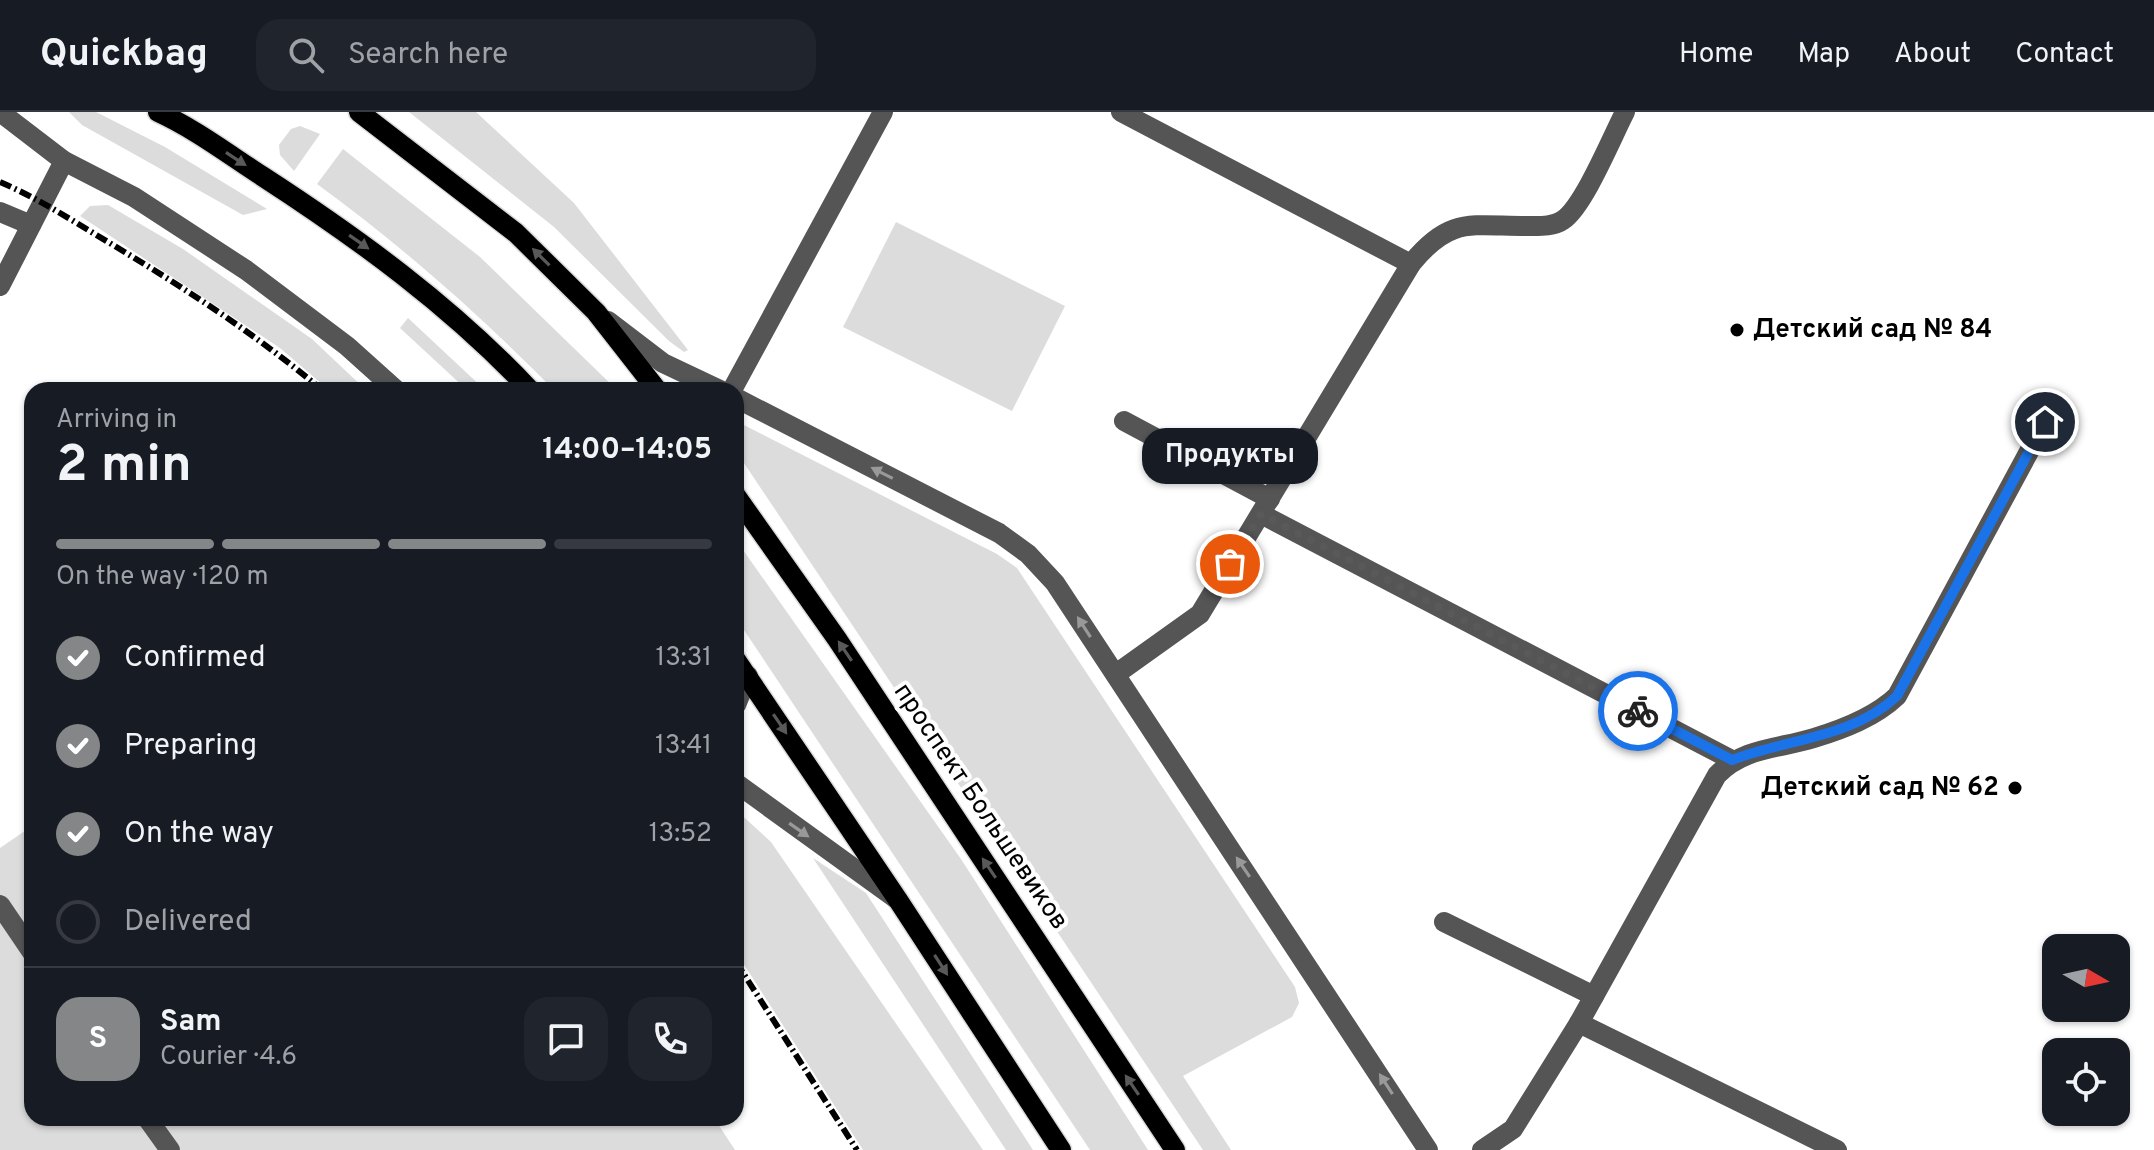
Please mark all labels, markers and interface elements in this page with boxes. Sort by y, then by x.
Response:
search box [256,19,816,91]
text: Quickbag [40,31,208,80]
icon: search [284,33,328,77]
text: Search here [348,37,508,74]
text: Home [1679,37,1753,73]
text: Map [1797,37,1850,73]
text: About [1894,37,1971,73]
text: Contact [2015,37,2114,73]
one-way arrow [225,151,247,166]
one-way arrow [349,234,370,249]
one-way arrow [532,249,551,267]
place label: Детский сад № 84 [1753,314,1992,347]
marker: Детский сад № 84 [1728,321,1746,339]
pin [2011,388,2079,456]
icon: home [2023,400,2067,444]
text: Arriving in [56,404,177,437]
callout: Продукты [1142,428,1318,484]
text: 14:00–14:05 [542,432,712,469]
text: 2 min [56,434,192,500]
text: Продукты [1165,439,1295,472]
one-way arrow [870,466,893,479]
pin [1196,530,1264,598]
icon: bag [1208,542,1252,586]
text: On the way · 120 m [56,561,269,594]
one-way arrow [1077,616,1092,637]
icon: check [56,636,100,680]
text: Confirmed [124,640,266,677]
one-way arrow [838,641,853,662]
text: 13:31 [656,642,712,675]
courier [1598,671,1678,751]
street label: проспект Большевиков [885,677,1075,937]
icon: bike [1616,689,1660,733]
one-way arrow [772,714,787,735]
icon: check [56,724,100,768]
text: Preparing [124,728,257,765]
text: 13:41 [655,730,712,763]
place label: Детский сад № 62 [1761,772,1999,805]
marker: Детский сад № 62 [2006,779,2024,797]
icon: check [56,812,100,856]
text: On the way [124,816,274,853]
text: 13:52 [649,818,712,851]
one-way arrow [788,822,809,837]
one-way arrow [1236,856,1251,877]
one-way arrow [981,858,996,879]
text: Delivered [124,904,252,941]
north arrow [2042,934,2130,1022]
map controls [2042,934,2130,1126]
one-way arrow [933,954,947,976]
button: chat [524,997,608,1081]
button: phone [628,997,712,1081]
text: Sam [160,1004,222,1041]
text: S [89,1021,107,1058]
button: locate [2042,1038,2130,1126]
text: Courier · 4.6 [160,1041,297,1074]
one-way arrow [1379,1073,1393,1095]
one-way arrow [1125,1074,1140,1096]

